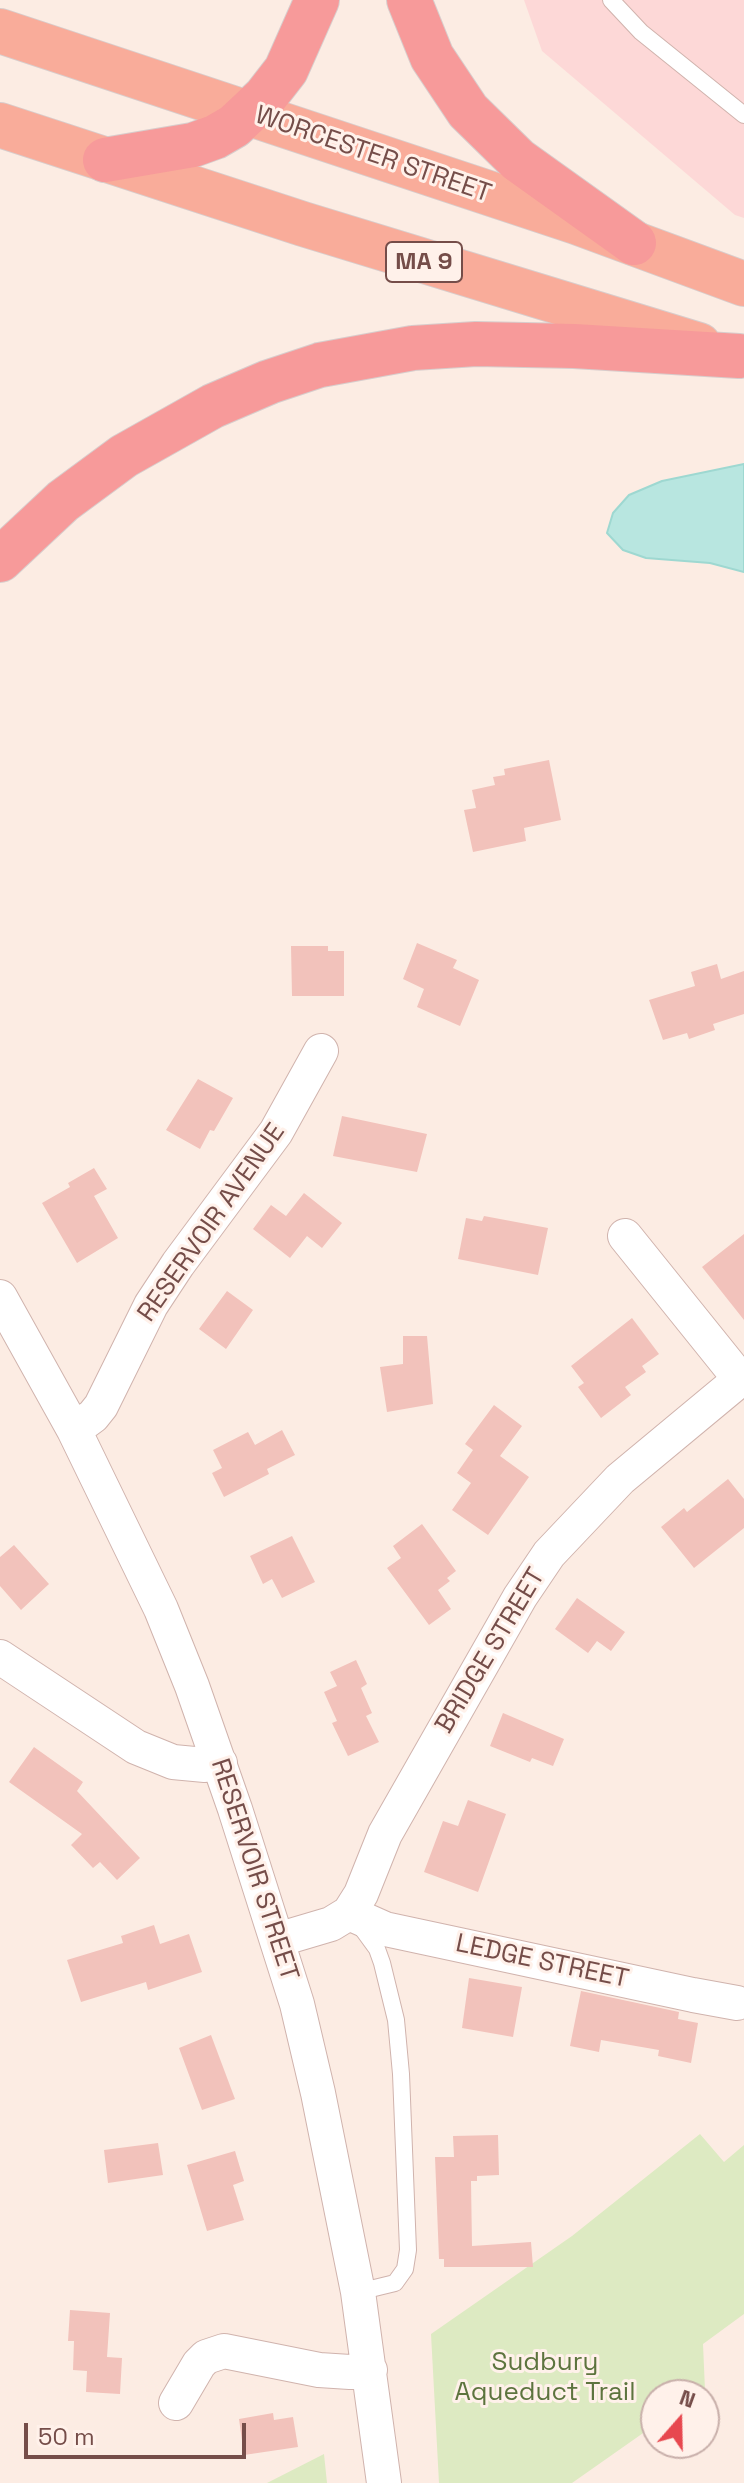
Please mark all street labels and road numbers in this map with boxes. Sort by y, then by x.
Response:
street label: WORCESTER STREET [251,100,495,210]
road number: MA 9 [386,242,462,282]
street label: RESERVOIR AVENUE [132,1118,292,1328]
street label: BRIDGE STREET [429,1563,553,1739]
street label: RESERVOIR STREET [203,1755,305,1985]
street label: LEDGE STREET [453,1928,631,1996]

